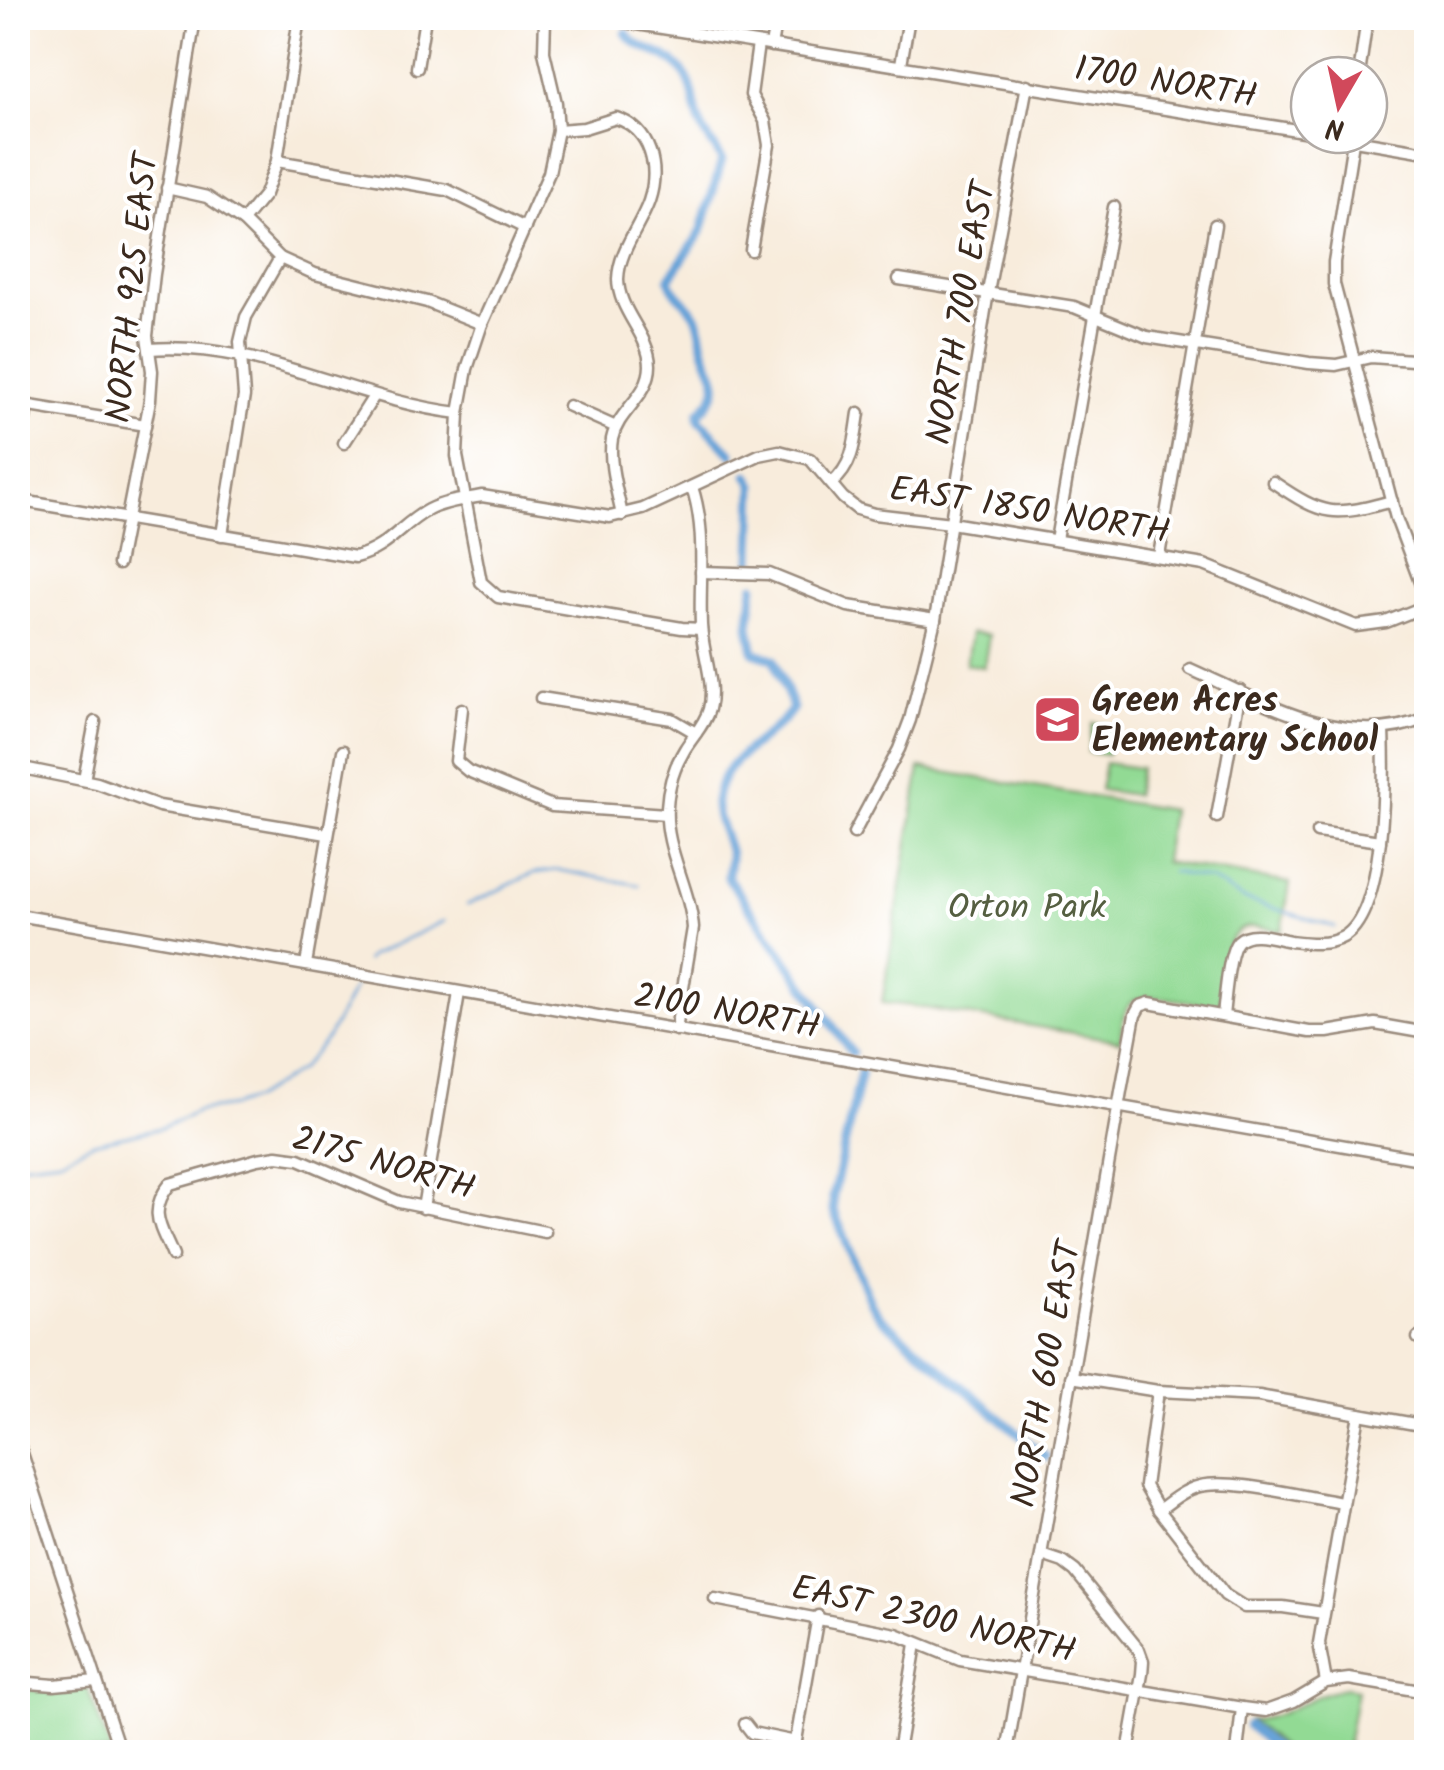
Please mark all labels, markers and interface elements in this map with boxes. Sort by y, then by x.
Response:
street label: 1700 NORTH [1070,42,1261,126]
north arrow [1289,55,1389,155]
text: N [1323,104,1348,151]
street label: NORTH 925 EAST [92,147,176,426]
street label: NORTH 700 EAST [912,174,1014,449]
street label: EAST 1850 NORTH [885,462,1174,562]
place label: Green Acres Elementary School [1092,674,1379,770]
school or university icon: Green Acres Elementary School [1031,693,1083,745]
park label: Orton Park [948,881,1107,937]
street label: 2100 NORTH [629,969,824,1057]
street label: 2175 NORTH [285,1112,481,1218]
street label: NORTH 600 EAST [997,1234,1099,1512]
street label: EAST 2300 NORTH [786,1561,1081,1681]

